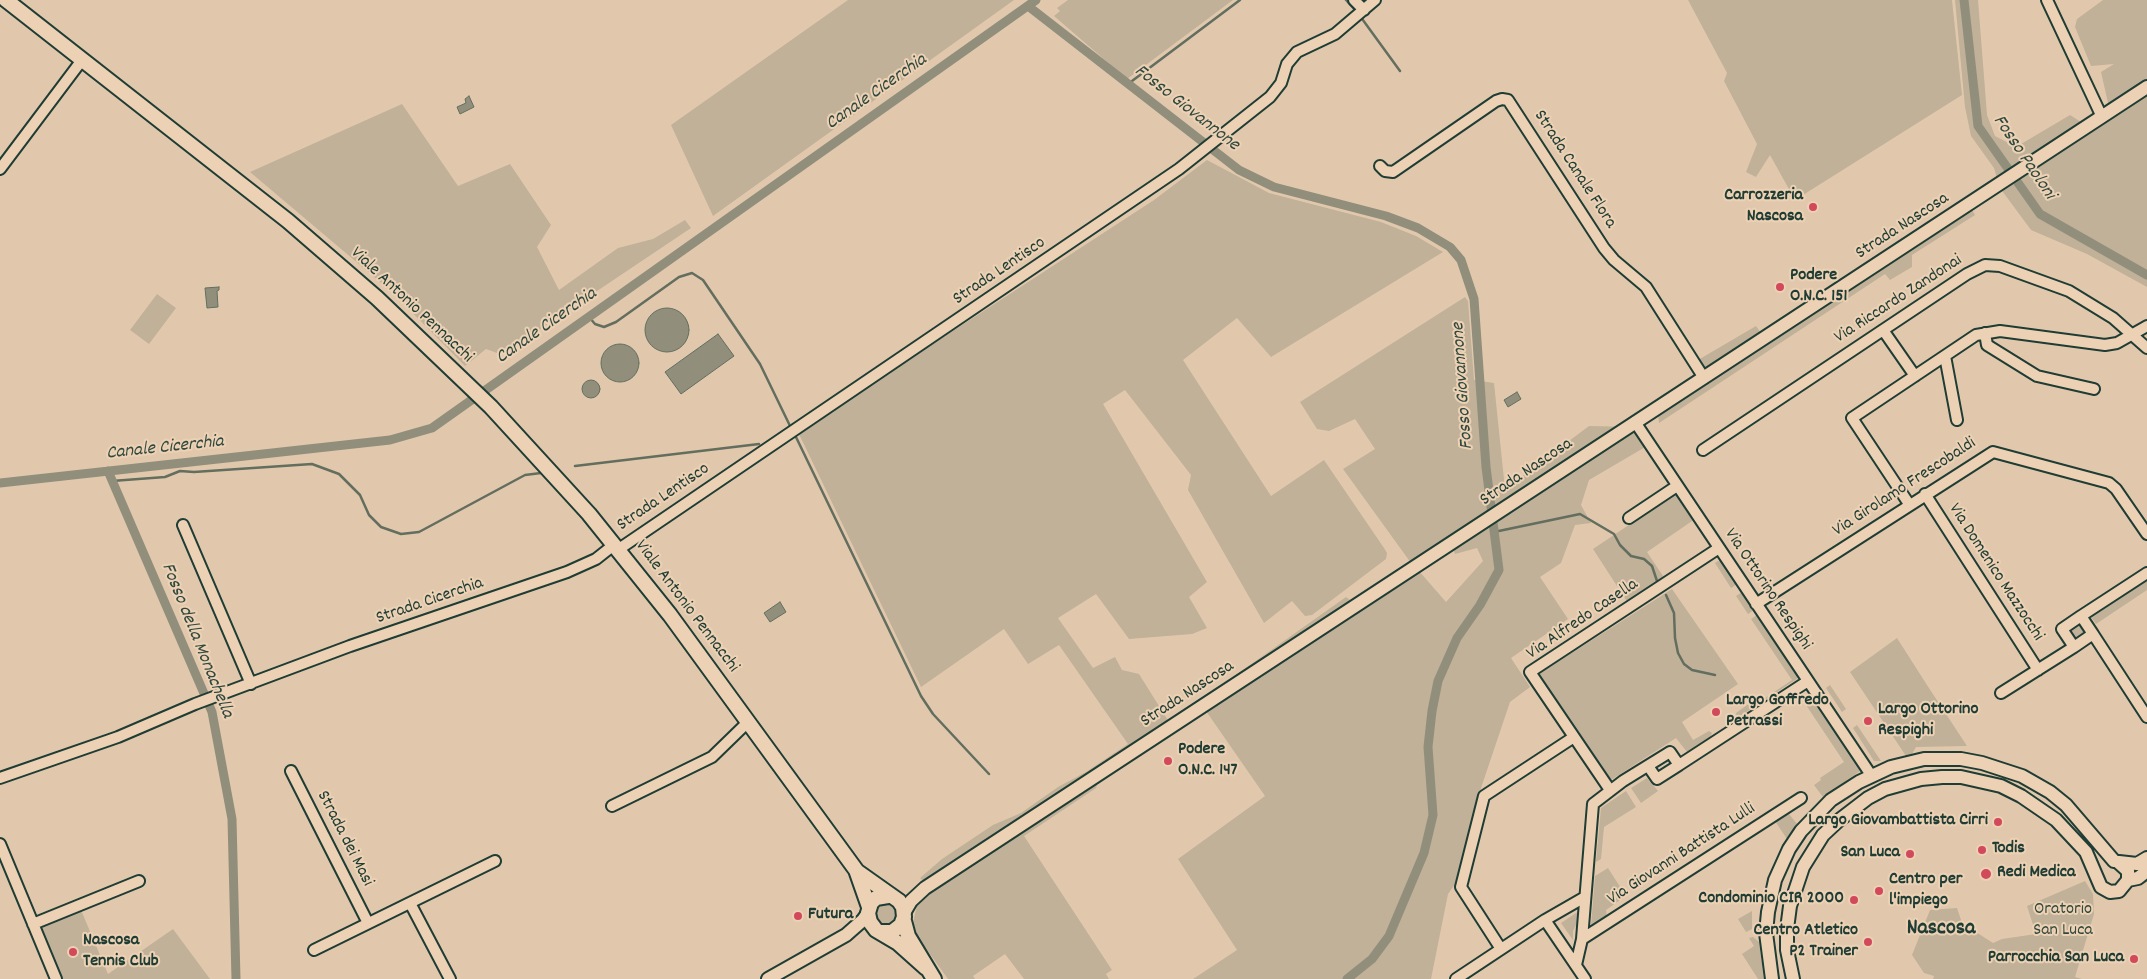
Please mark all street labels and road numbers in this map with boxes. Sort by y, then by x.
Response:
street label: Strada Canale Flora [1528,107,1620,233]
street label: Strada Nascosa [1852,189,1954,265]
street label: Strada Lentisco [950,233,1050,311]
street label: Viale Antonio Pennacchi [345,243,477,369]
street label: Via Riccardo Zandonai [1831,251,1967,349]
street label: Strada Nascosa [1477,434,1577,512]
street label: Via Girolamo Frescobaldi [1829,434,1981,542]
street label: Strada Lentisco [614,459,714,537]
street label: Via Domenico Mazzocchi [1942,500,2048,646]
street label: Via Ottorino Respighi [1718,525,1816,655]
street label: Viale Antonio Pennacchi [629,536,743,678]
street label: Strada Cicerchia [374,574,486,630]
street label: Via Alfredo Casella [1523,575,1643,665]
street label: Strada Nascosa [1137,657,1239,733]
street label: Strada dei Masi [311,788,377,890]
street label: Via Giovanni Battista Lulli [1604,799,1760,911]

